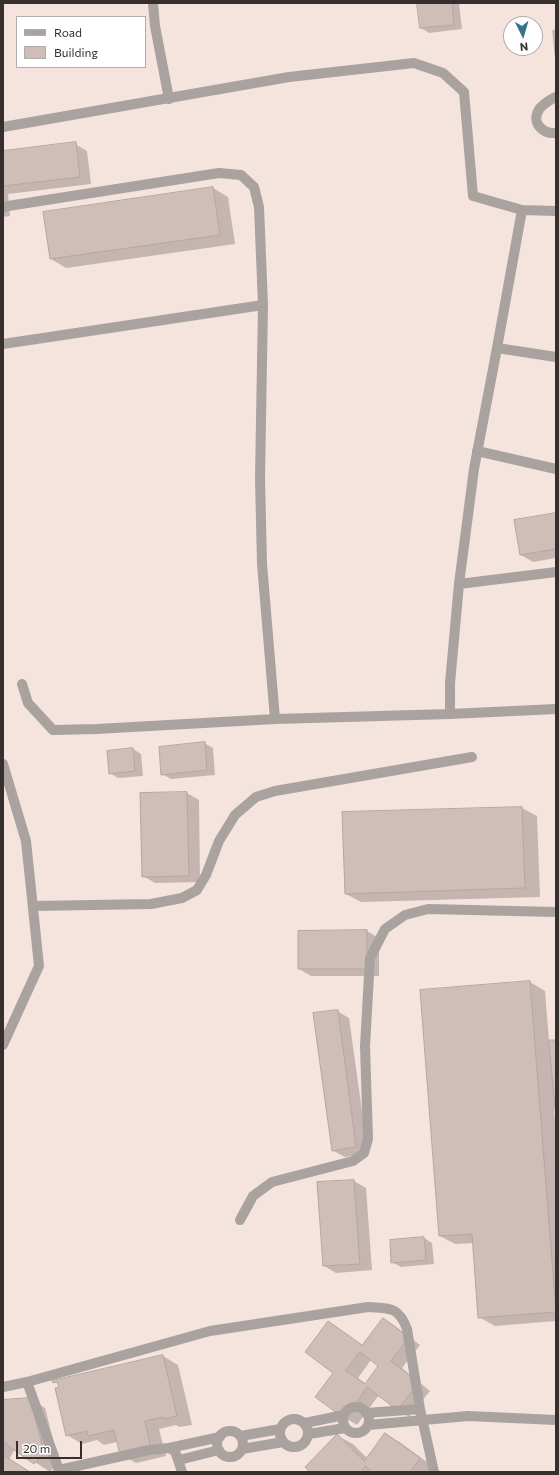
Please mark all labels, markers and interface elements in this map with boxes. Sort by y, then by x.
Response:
legend [16,16,146,68]
north arrow [503,16,543,56]
text: Road [54,25,82,39]
text: N [519,41,529,54]
text: Building [54,45,98,59]
scale bar [18,1433,84,1459]
text: 20 m [23,1441,50,1455]

